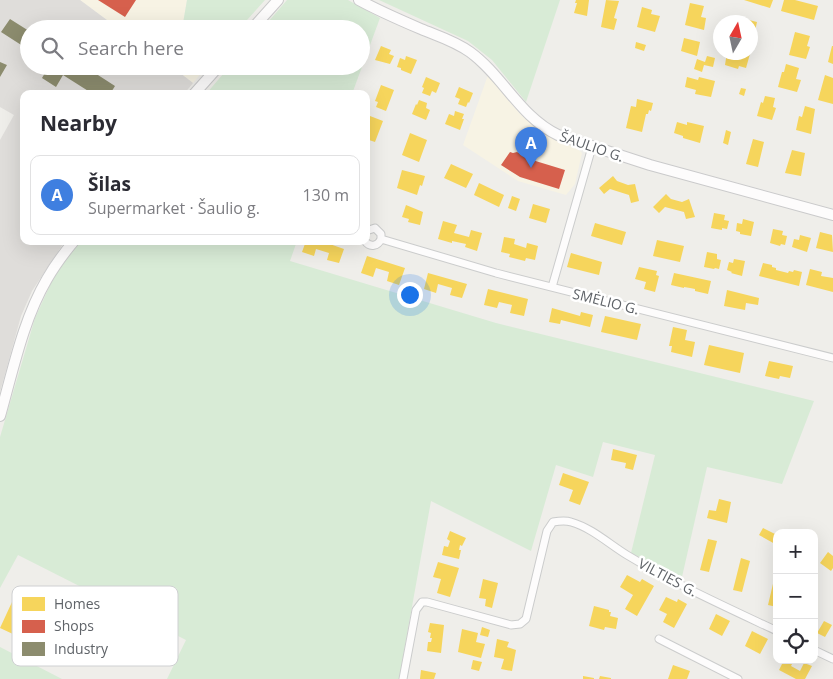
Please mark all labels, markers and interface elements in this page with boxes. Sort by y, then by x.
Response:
north arrow [713,15,758,60]
search box [20,20,370,75]
icon: search [38,34,66,62]
text: Search here [78,35,184,61]
text: Nearby [40,109,117,137]
street label: ŠAULIO G. [558,126,626,166]
pin: A [515,127,547,168]
text: Šilas [88,171,131,197]
text: A [51,184,63,206]
text: 130 m [303,184,349,206]
text: Supermarket · Šaulio g. [88,197,260,219]
your location [397,282,423,308]
street label: SMĖLIO G. [571,284,641,318]
map controls [773,529,818,664]
button: + [773,529,818,574]
street label: VILTIES G. [635,554,701,600]
button: − [773,574,818,619]
legend [12,586,178,666]
text: Homes [54,594,101,613]
text: Shops [54,616,94,635]
button: locate [773,619,818,664]
text: Industry [54,639,109,658]

